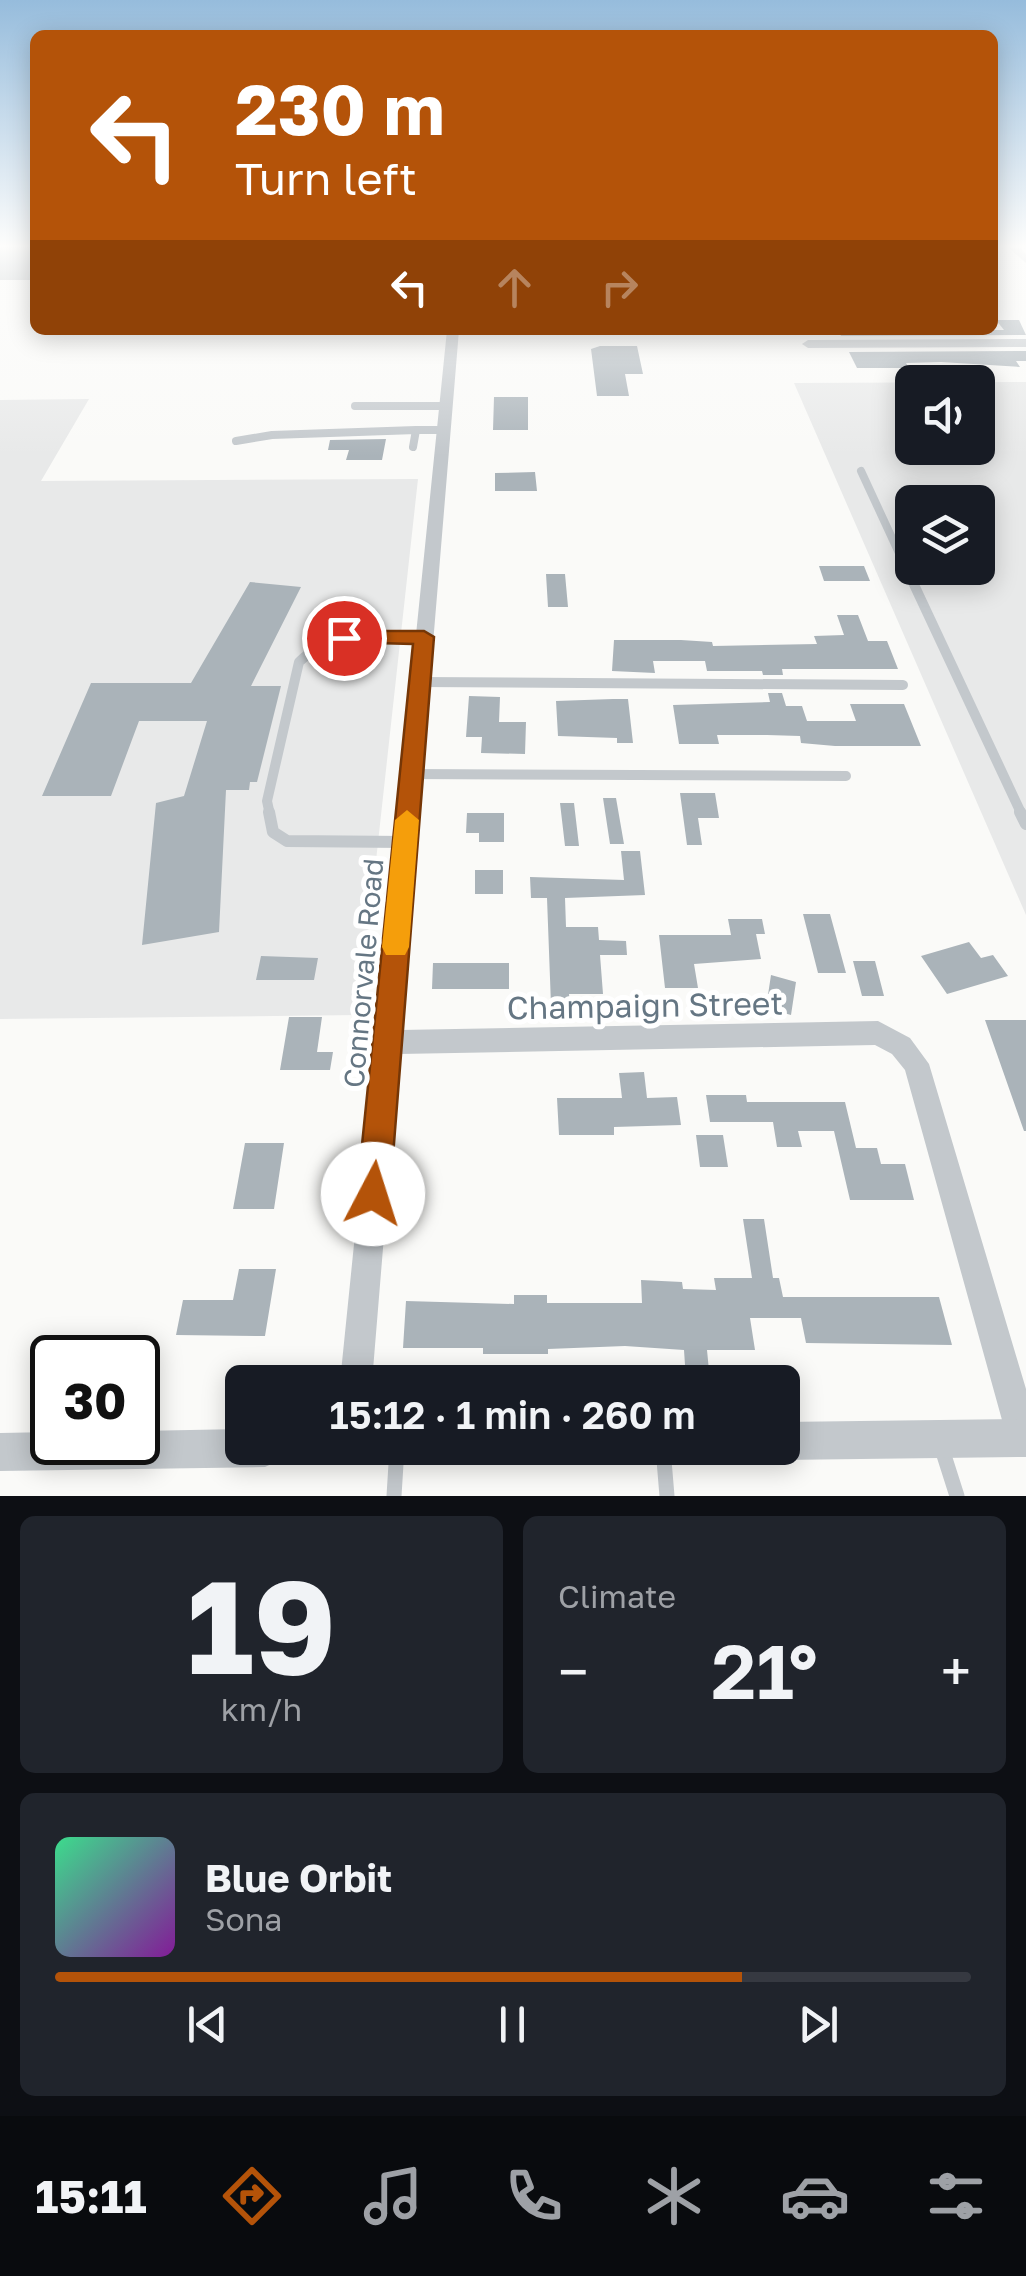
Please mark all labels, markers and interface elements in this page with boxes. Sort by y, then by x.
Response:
text: 230 m [235,66,445,150]
icon: left [70,70,200,200]
text: Turn left [235,151,417,205]
icon: left [382,260,437,315]
icon: ahead [487,260,542,315]
icon: right [592,260,647,315]
map controls [895,365,995,585]
button: sound [895,365,995,465]
button: layers [895,485,995,585]
pin [302,596,387,681]
icon: arrive [317,611,372,666]
street label: Connorvale Road [337,857,389,1089]
street label: Champaign Street [507,984,783,1026]
position arrow [321,1142,425,1246]
speed limit sign: 30 [30,1335,160,1465]
text: 15:12 · 1 min · 260 m [330,1392,695,1437]
text: 19 [187,1547,336,1703]
text: Climate [558,1577,676,1615]
text: 21° [711,1625,818,1716]
text: − [558,1638,588,1704]
text: + [941,1638,971,1704]
text: km/h [221,1690,302,1728]
text: Blue Orbit [205,1855,392,1900]
text: Sona [205,1900,282,1938]
icon: previous [180,1997,235,2052]
icon: pause [485,1997,540,2052]
icon: next [791,1997,846,2052]
icon: directions [217,2161,287,2231]
icon: music [358,2161,428,2231]
icon: phone [499,2161,569,2231]
icon: climate [639,2161,709,2231]
icon: car [780,2161,850,2231]
icon: filters [921,2161,991,2231]
text: 15:11 [35,2169,147,2223]

